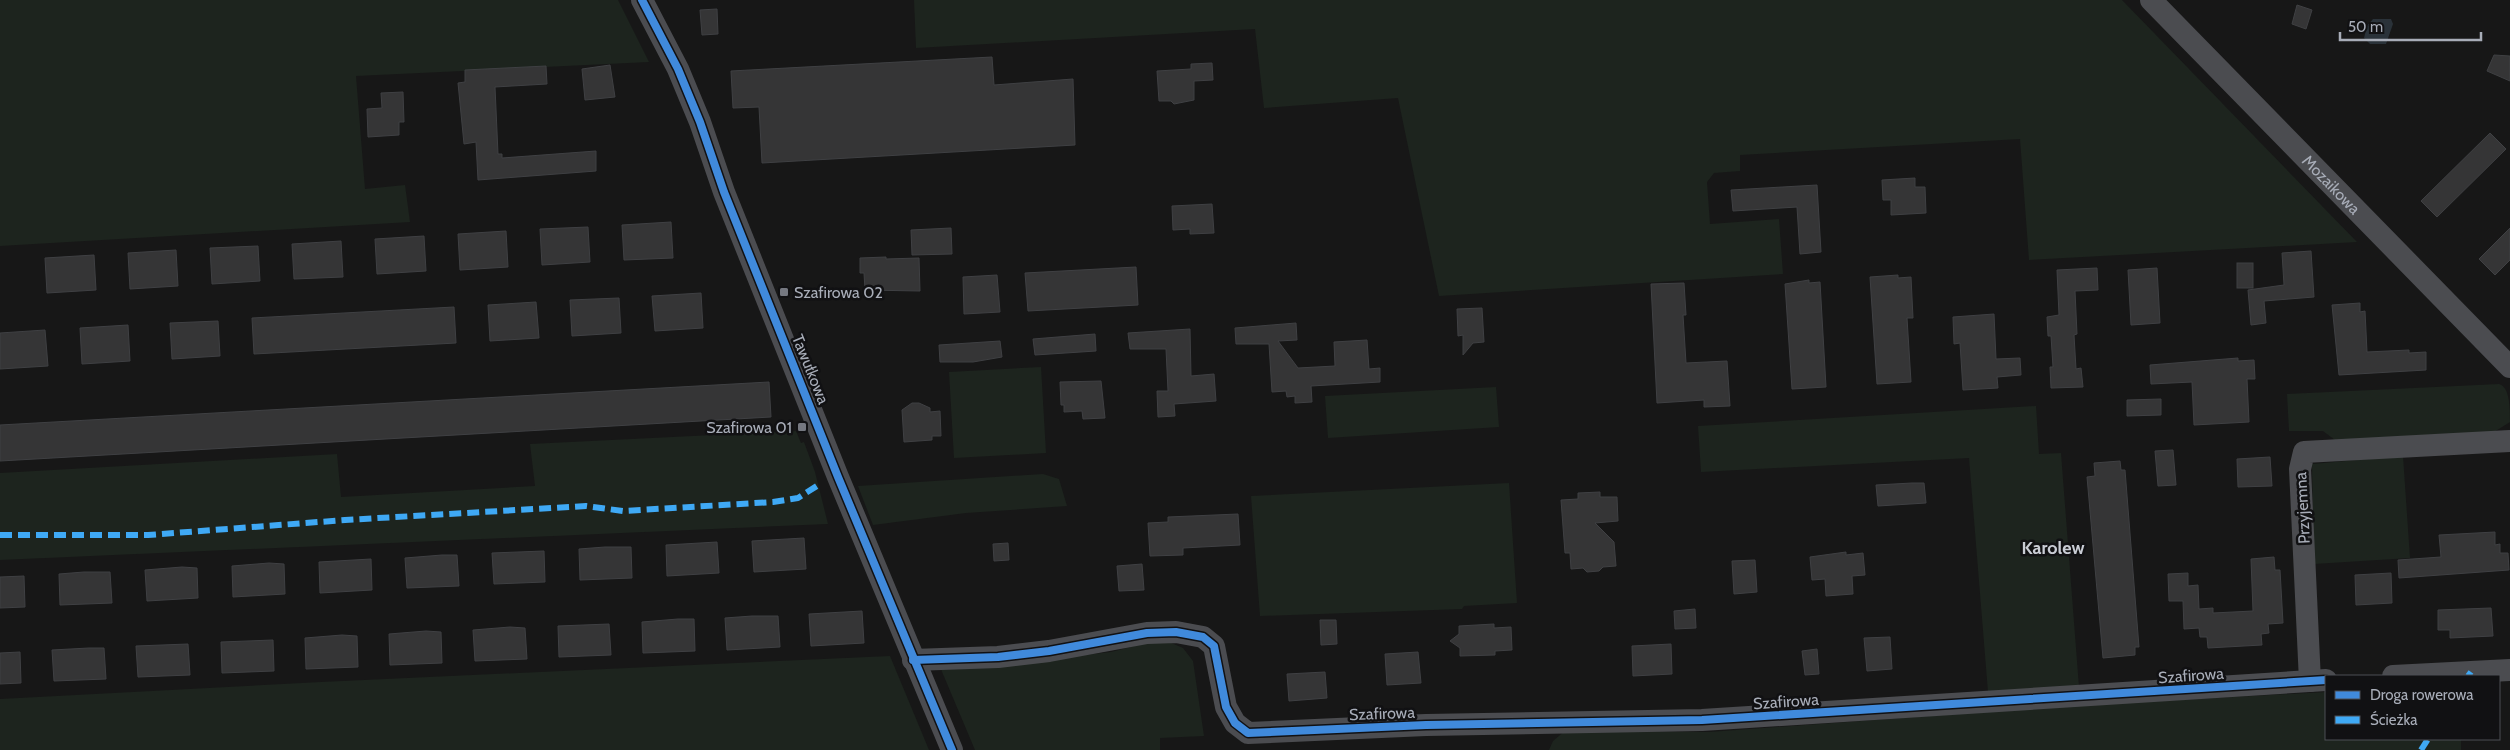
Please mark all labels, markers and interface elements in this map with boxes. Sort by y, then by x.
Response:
scale bar [2340,10,2481,42]
text: 50 m [2348,18,2383,36]
street label: Mozaikowa [2298,151,2364,218]
place label: Szafirowa 02 [794,283,883,302]
marker: Szafirowa 02 [778,286,790,298]
street label: Tawułkowa [788,332,833,407]
place label: Szafirowa 01 [706,418,792,437]
marker: Szafirowa 01 [796,421,808,433]
street label: Przyjemna [2291,471,2314,544]
district label: Karolew [2021,537,2085,559]
street label: Szafirowa [2158,664,2225,687]
legend [2325,675,2500,740]
text: Droga rowerowa [2370,686,2474,704]
street label: Szafirowa [1753,690,1820,713]
street label: Szafirowa [1349,703,1416,724]
text: Ścieżka [2370,710,2418,729]

